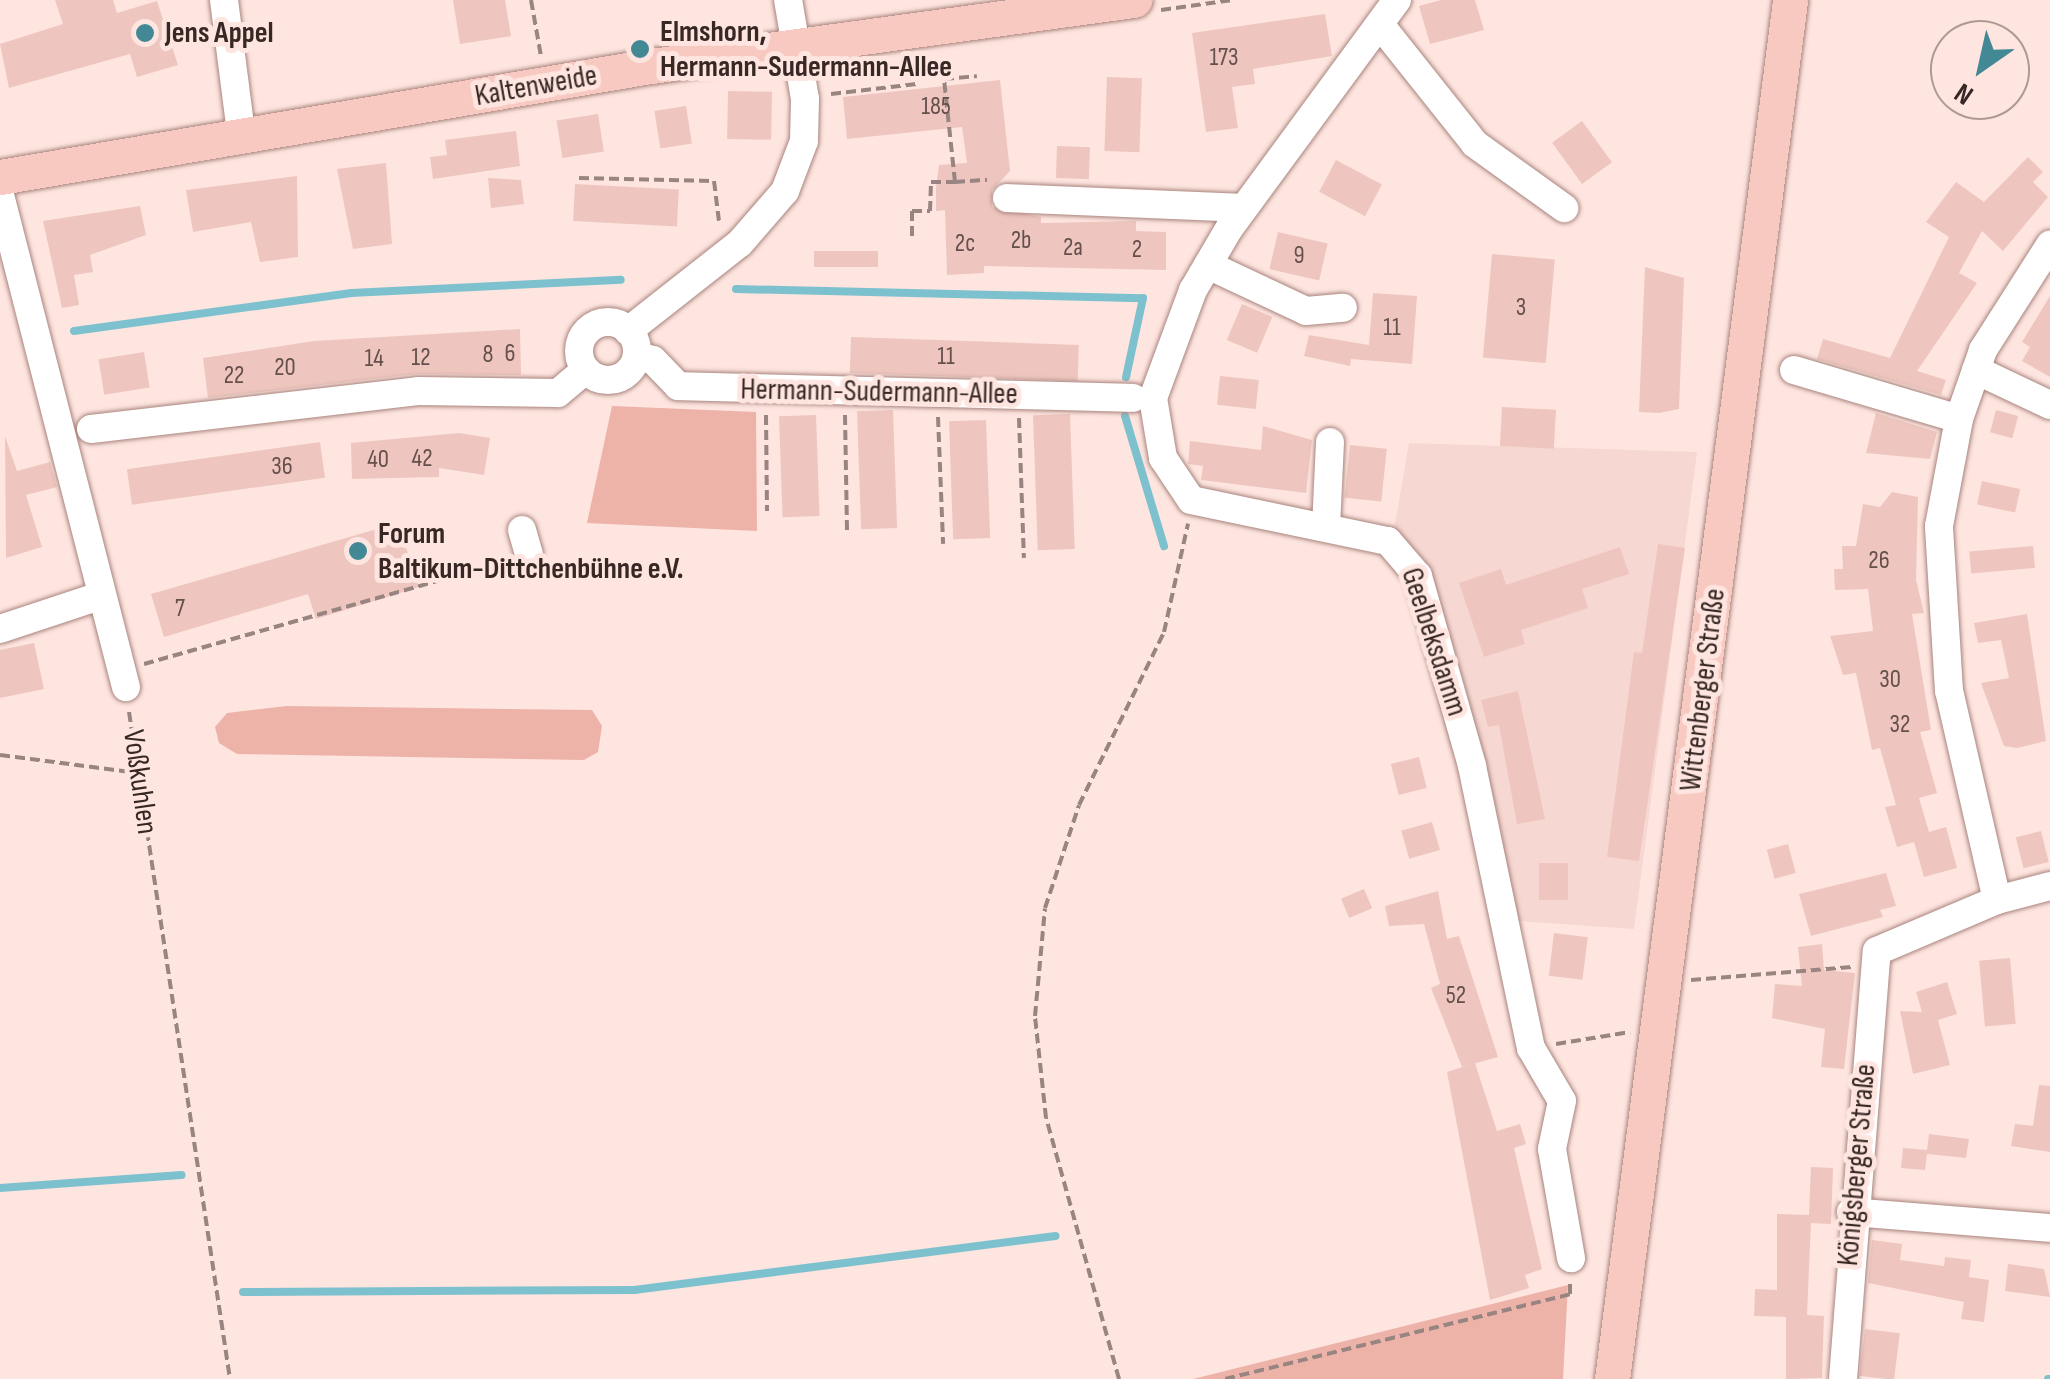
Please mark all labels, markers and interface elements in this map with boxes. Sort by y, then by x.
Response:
place label: Elmshorn, Hermann-Sudermann-Allee [660,14,952,84]
place label: Jens Appel [165,15,274,51]
north arrow [1930,20,2030,120]
marker: Jens Appel [134,22,156,44]
marker: Elmshorn, Hermann-Sudermann-Allee [629,38,651,60]
house number: 173 [1209,43,1239,73]
street label: Kaltenweide [472,58,600,114]
text: N [1949,76,1979,111]
house number: 185 [921,92,951,122]
house number: 2b [1011,226,1031,256]
house number: 2c [955,229,975,259]
house number: 2a [1063,233,1083,263]
house number: 2 [1132,235,1142,265]
house number: 9 [1293,241,1305,271]
house number: 3 [1516,293,1526,323]
house number: 11 [1383,313,1401,343]
house number: 6 [505,339,515,369]
house number: 8 [483,340,493,370]
house number: 11 [937,342,955,372]
house number: 12 [411,343,431,373]
house number: 14 [364,344,384,374]
house number: 20 [274,353,296,383]
house number: 22 [224,361,244,391]
street label: Hermann-Sudermann-Allee [740,372,1018,412]
house number: 42 [412,444,432,474]
house number: 40 [367,445,389,475]
house number: 36 [271,452,293,482]
place label: Forum Baltikum-Dittchenbühne e.V. [378,516,684,586]
marker: Forum Baltikum-Dittchenbühne e.V. [347,540,369,562]
house number: 26 [1868,546,1890,576]
street label: Geelbeksdamm [1393,563,1475,721]
street label: Wittenberger Straße [1673,587,1733,793]
house number: 7 [175,594,185,624]
house number: 30 [1879,665,1901,695]
house number: 32 [1890,710,1910,740]
street label: Voßkuhlen [115,728,165,836]
house number: 52 [1446,981,1466,1011]
street label: Königsberger Straße [1830,1063,1884,1267]

